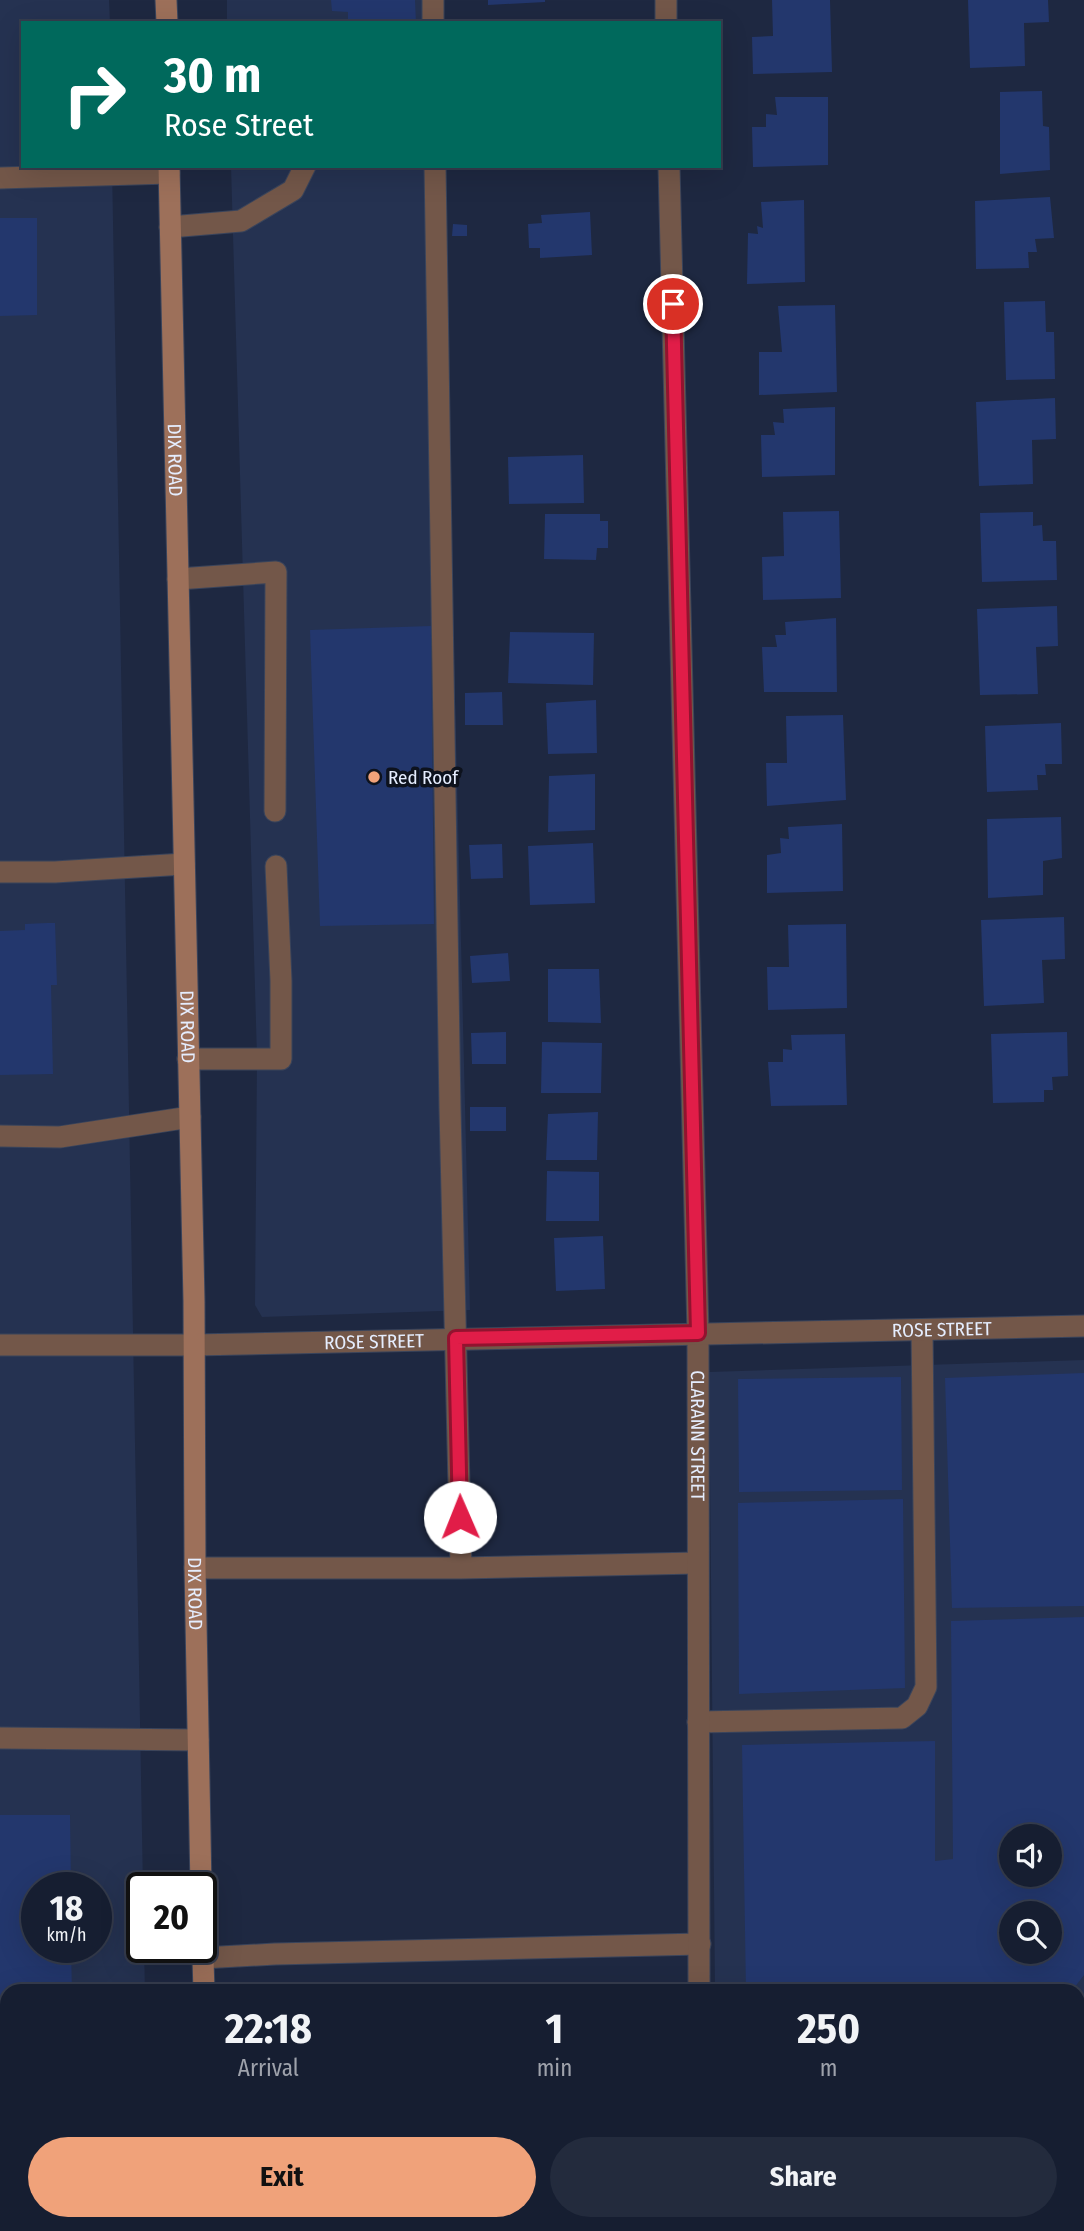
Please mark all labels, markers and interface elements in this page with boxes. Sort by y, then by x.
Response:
text: 30 m [164,46,262,105]
icon: right [49,49,140,140]
text: Rose Street [164,106,313,144]
pin [643,274,703,334]
icon: arrive [654,285,692,323]
street label: DIX ROAD [163,423,187,497]
place label: Red Roof [388,766,459,789]
marker: Red Roof [366,769,382,785]
street label: DIX ROAD [175,990,200,1063]
street label: ROSE STREET [892,1317,992,1342]
street label: ROSE STREET [324,1329,424,1354]
street label: CLARANN STREET [686,1370,709,1501]
position arrow [423,1480,497,1554]
street label: DIX ROAD [183,1557,207,1630]
map controls [999,1824,1062,1964]
button: sound [999,1824,1062,1887]
speed limit sign: 20 [126,1872,217,1963]
text: 18 [50,1887,83,1929]
button: search [999,1901,1062,1964]
text: km/h [46,1924,87,1946]
text: 22:18 [225,2004,312,2054]
text: 1 [546,2004,563,2054]
text: 250 [797,2004,860,2054]
text: Arrival [238,2054,299,2082]
text: min [537,2054,572,2082]
text: m [820,2054,837,2082]
button: Exit [28,2137,536,2217]
button: Share [550,2137,1057,2217]

